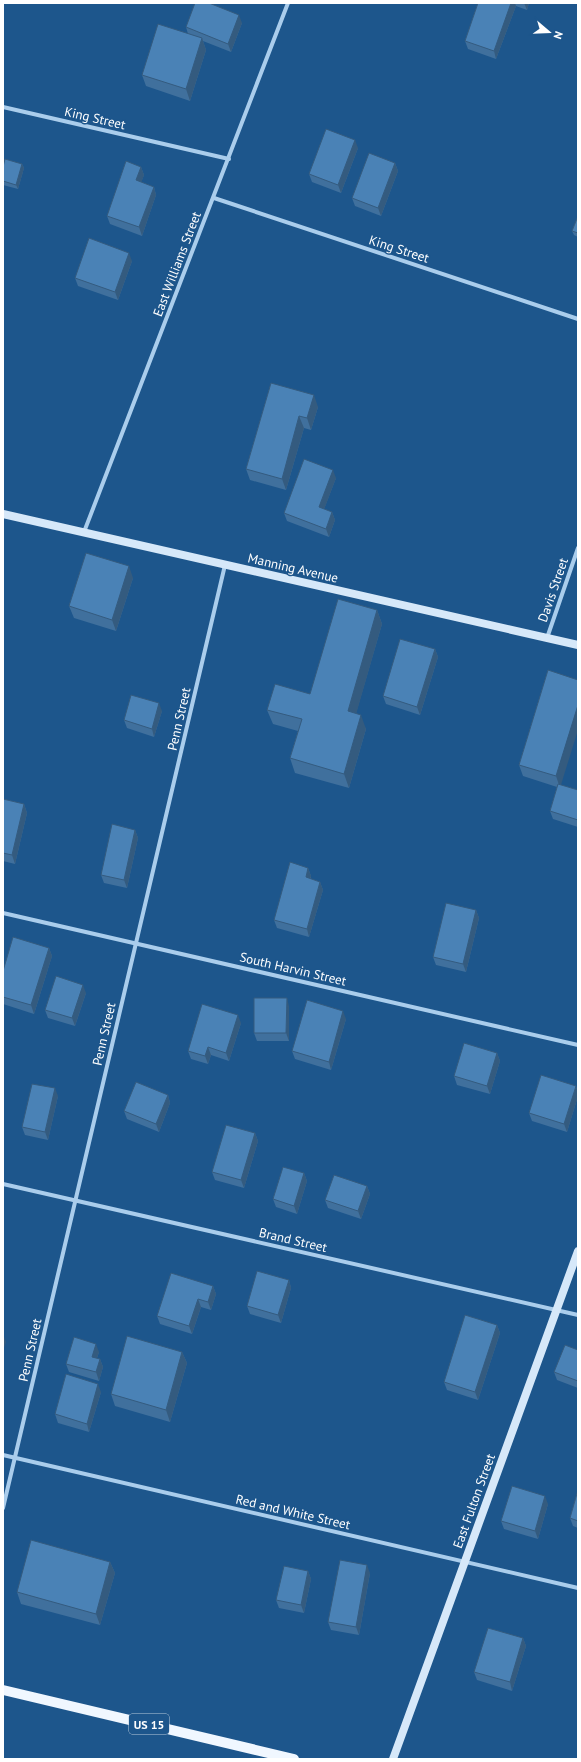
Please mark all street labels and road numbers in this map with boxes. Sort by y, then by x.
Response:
street label: King Street [63,103,128,133]
street label: East Williams Street [149,209,205,319]
street label: King Street [367,231,432,267]
street label: Manning Avenue [246,549,340,587]
street label: Davis Street [534,555,572,624]
street label: Penn Street [163,685,195,752]
street label: South Harvin Street [238,948,349,990]
street label: Penn Street [88,1000,120,1067]
street label: Brand Street [257,1224,329,1256]
street label: Penn Street [14,1316,46,1383]
street label: East Fulton Street [449,1451,499,1551]
street label: Red and White Street [234,1491,352,1534]
road number: US 15 [129,1714,169,1734]

